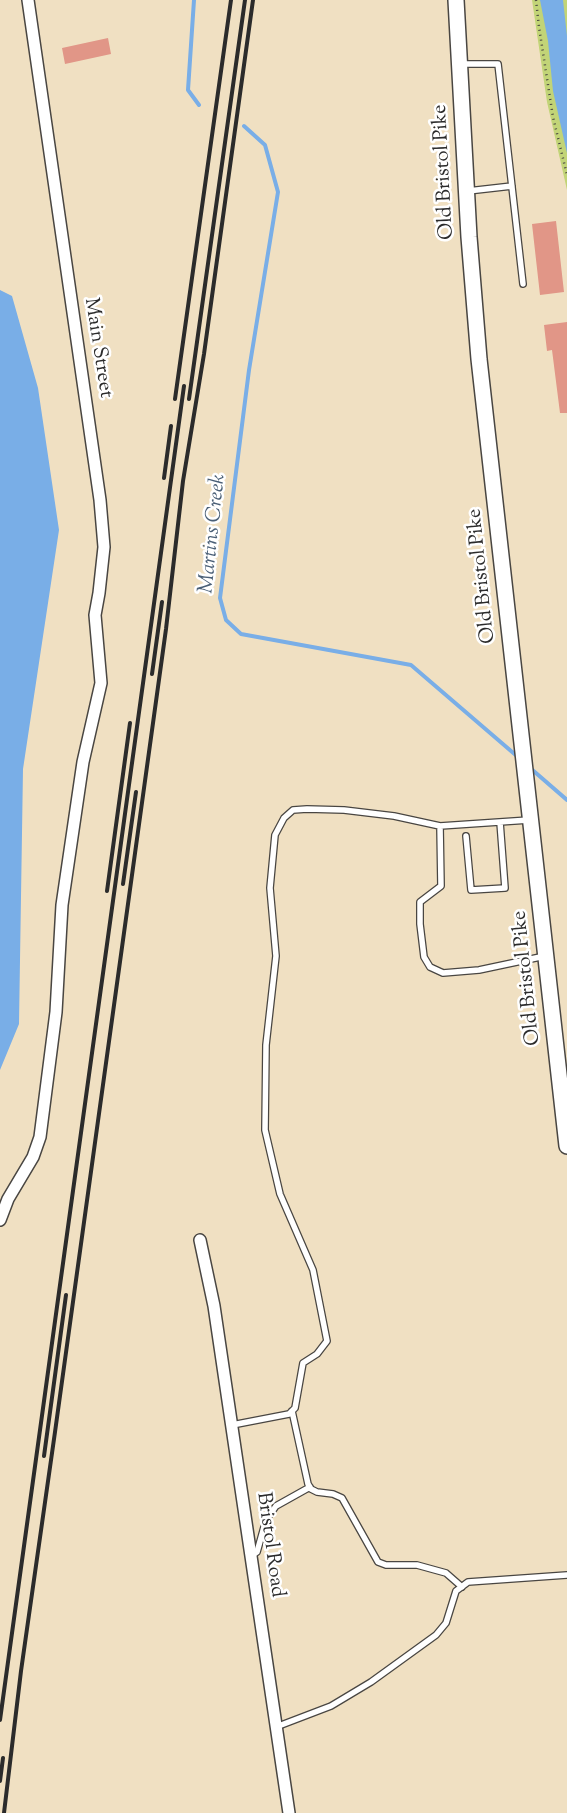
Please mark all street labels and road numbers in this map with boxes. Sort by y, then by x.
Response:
street label: Old Bristol Pike [429,104,461,240]
street label: Main Street [77,296,117,400]
street label: Old Bristol Pike [464,507,502,645]
street label: Old Bristol Pike [509,909,547,1047]
street label: Bristol Road [250,1491,288,1599]

